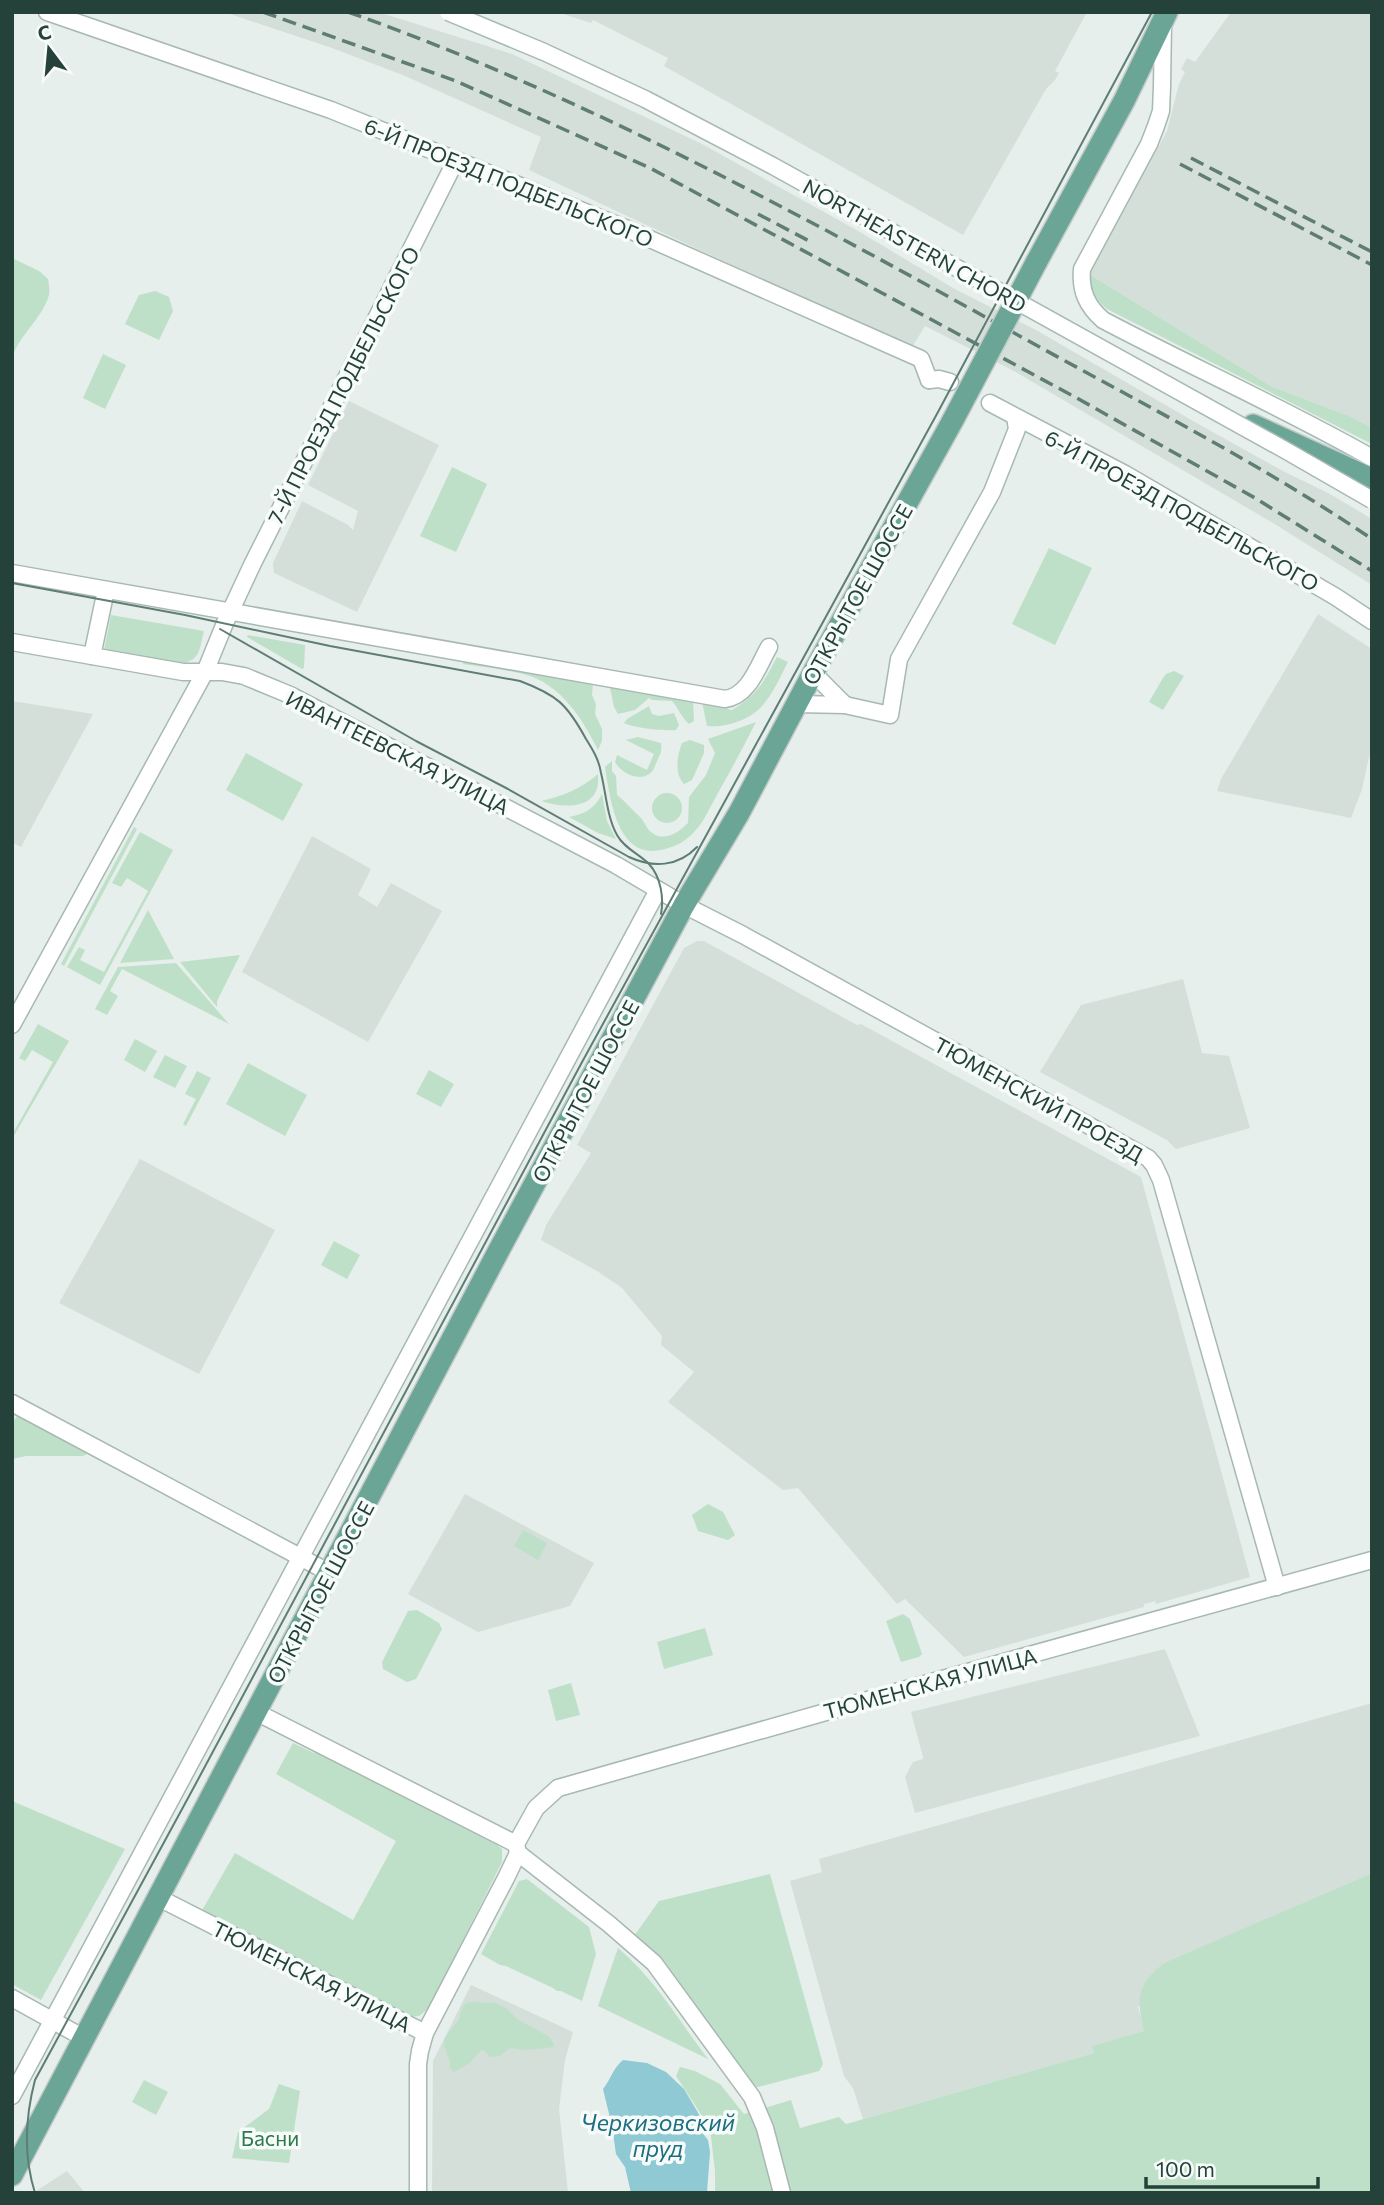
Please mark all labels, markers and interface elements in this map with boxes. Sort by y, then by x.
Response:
north arrow [14,14,84,84]
text: С [35,19,54,45]
street label: 6-Й ПРОЕЗД ПОДБЕЛЬСКОГО [361,112,657,252]
street label: NORTHEASTERN CHORD [799,173,1031,317]
street label: 7-Й ПРОЕЗД ПОДБЕЛЬСКОГО [262,242,424,528]
street label: 6-Й ПРОЕЗД ПОДБЕЛЬСКОГО [1041,424,1323,596]
street label: ОТКРЫТОЕ ШОССЕ [797,499,917,689]
street label: ИВАНТЕЕВСКАЯ УЛИЦА [282,685,514,819]
street label: ОТКРЫТОЕ ШОССЕ [526,996,644,1186]
street label: ТЮМЕНСКИЙ ПРОЕЗД [930,1031,1148,1167]
street label: ОТКРЫТОЕ ШОССЕ [261,1497,379,1687]
street label: ТЮМЕНСКАЯ УЛИЦА [821,1643,1039,1723]
street label: ТЮМЕНСКАЯ УЛИЦА [209,1915,415,2037]
water label: Черкизовский пруд [581,2108,735,2162]
park label: Басни [241,2125,299,2150]
scale bar [1146,2146,1318,2190]
text: 100 m [1156,2156,1215,2181]

